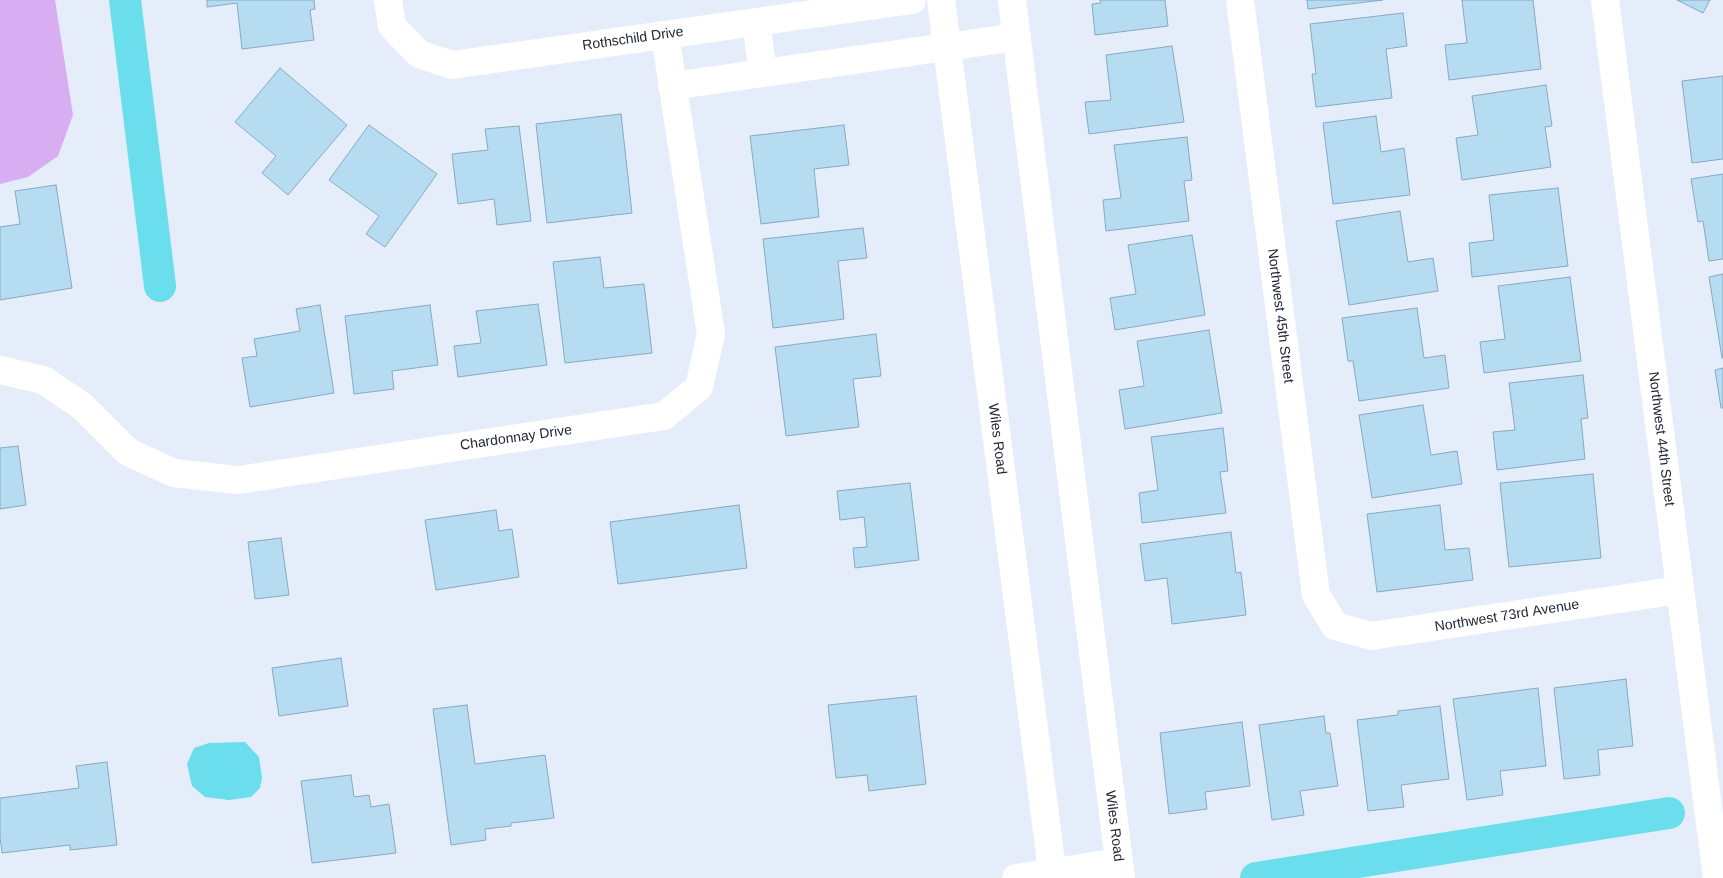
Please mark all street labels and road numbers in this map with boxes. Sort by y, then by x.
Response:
street label: Rothschild Drive [581,24,685,54]
street label: Northwest 45th Street [1263,248,1297,384]
street label: Northwest 44th Street [1644,371,1678,507]
street label: Wiles Road [984,402,1010,476]
street label: Chardonnay Drive [459,422,573,454]
street label: Northwest 73rd Avenue [1434,596,1580,636]
street label: Wiles Road [1101,789,1127,863]

